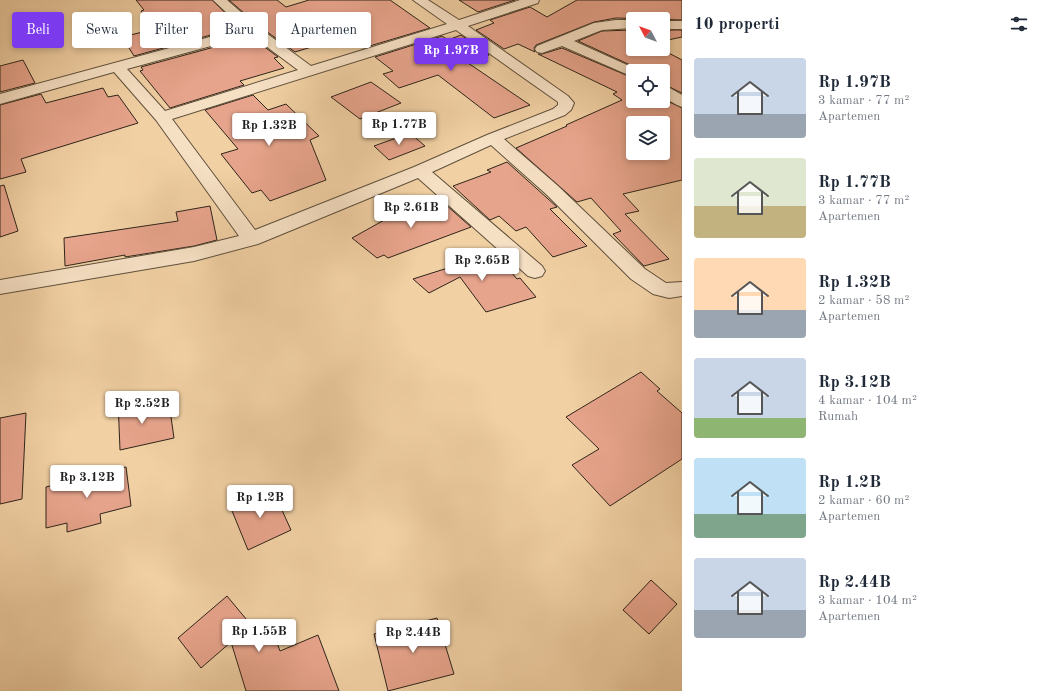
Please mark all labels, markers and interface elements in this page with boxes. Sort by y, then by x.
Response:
chip: Beli [12,12,64,48]
chip: Sewa [72,12,132,48]
chip: Filter [140,12,202,48]
chip: Baru [210,12,268,48]
chip: Apartemen [276,12,371,48]
north arrow [626,12,670,56]
map controls [626,12,670,160]
icon: filters [1008,13,1030,35]
text: 10 properti [694,16,780,33]
pin: Rp 1.97B [410,38,492,72]
text: Rp 1.97B [423,44,479,57]
button: locate [626,64,670,108]
icon: home [726,74,774,122]
text: Rp 1.97B [818,74,891,91]
text: 3 kamar · 77 m² [818,94,909,107]
text: Apartemen [818,110,880,123]
pin: Rp 1.77B [358,112,440,146]
pin: Rp 1.32B [228,113,310,147]
button: layers [626,116,670,160]
text: Rp 1.77B [371,118,427,131]
text: Rp 1.32B [241,119,297,132]
icon: home [726,174,774,222]
text: Rp 1.77B [818,174,891,191]
text: 3 kamar · 77 m² [818,194,909,207]
pin: Rp 2.61B [370,195,452,229]
text: Rp 2.61B [383,201,439,214]
text: Apartemen [818,210,880,223]
pin: Rp 2.65B [441,248,523,282]
text: Rp 2.65B [454,254,510,267]
icon: home [726,274,774,322]
text: Rp 1.32B [818,274,891,291]
text: 2 kamar · 58 m² [818,294,909,307]
text: Apartemen [818,310,880,323]
icon: home [726,374,774,422]
text: Rp 3.12B [818,374,891,391]
pin: Rp 2.52B [101,391,183,425]
text: 4 kamar · 104 m² [818,394,917,407]
text: Rp 2.52B [114,397,170,410]
text: Rumah [818,410,858,423]
pin: Rp 3.12B [46,465,128,499]
text: Rp 3.12B [59,471,115,484]
icon: home [726,474,774,522]
text: Rp 1.2B [818,474,881,491]
pin: Rp 1.2B [223,485,297,519]
text: Rp 1.2B [236,491,284,504]
text: 2 kamar · 60 m² [818,494,909,507]
text: Apartemen [818,510,880,523]
icon: home [726,574,774,622]
text: Rp 2.44B [818,574,891,591]
text: 3 kamar · 104 m² [818,594,917,607]
text: Apartemen [818,610,880,623]
pin: Rp 1.55B [218,619,300,653]
pin: Rp 2.44B [372,620,454,654]
text: Rp 1.55B [231,625,287,638]
text: Rp 2.44B [385,626,441,639]

